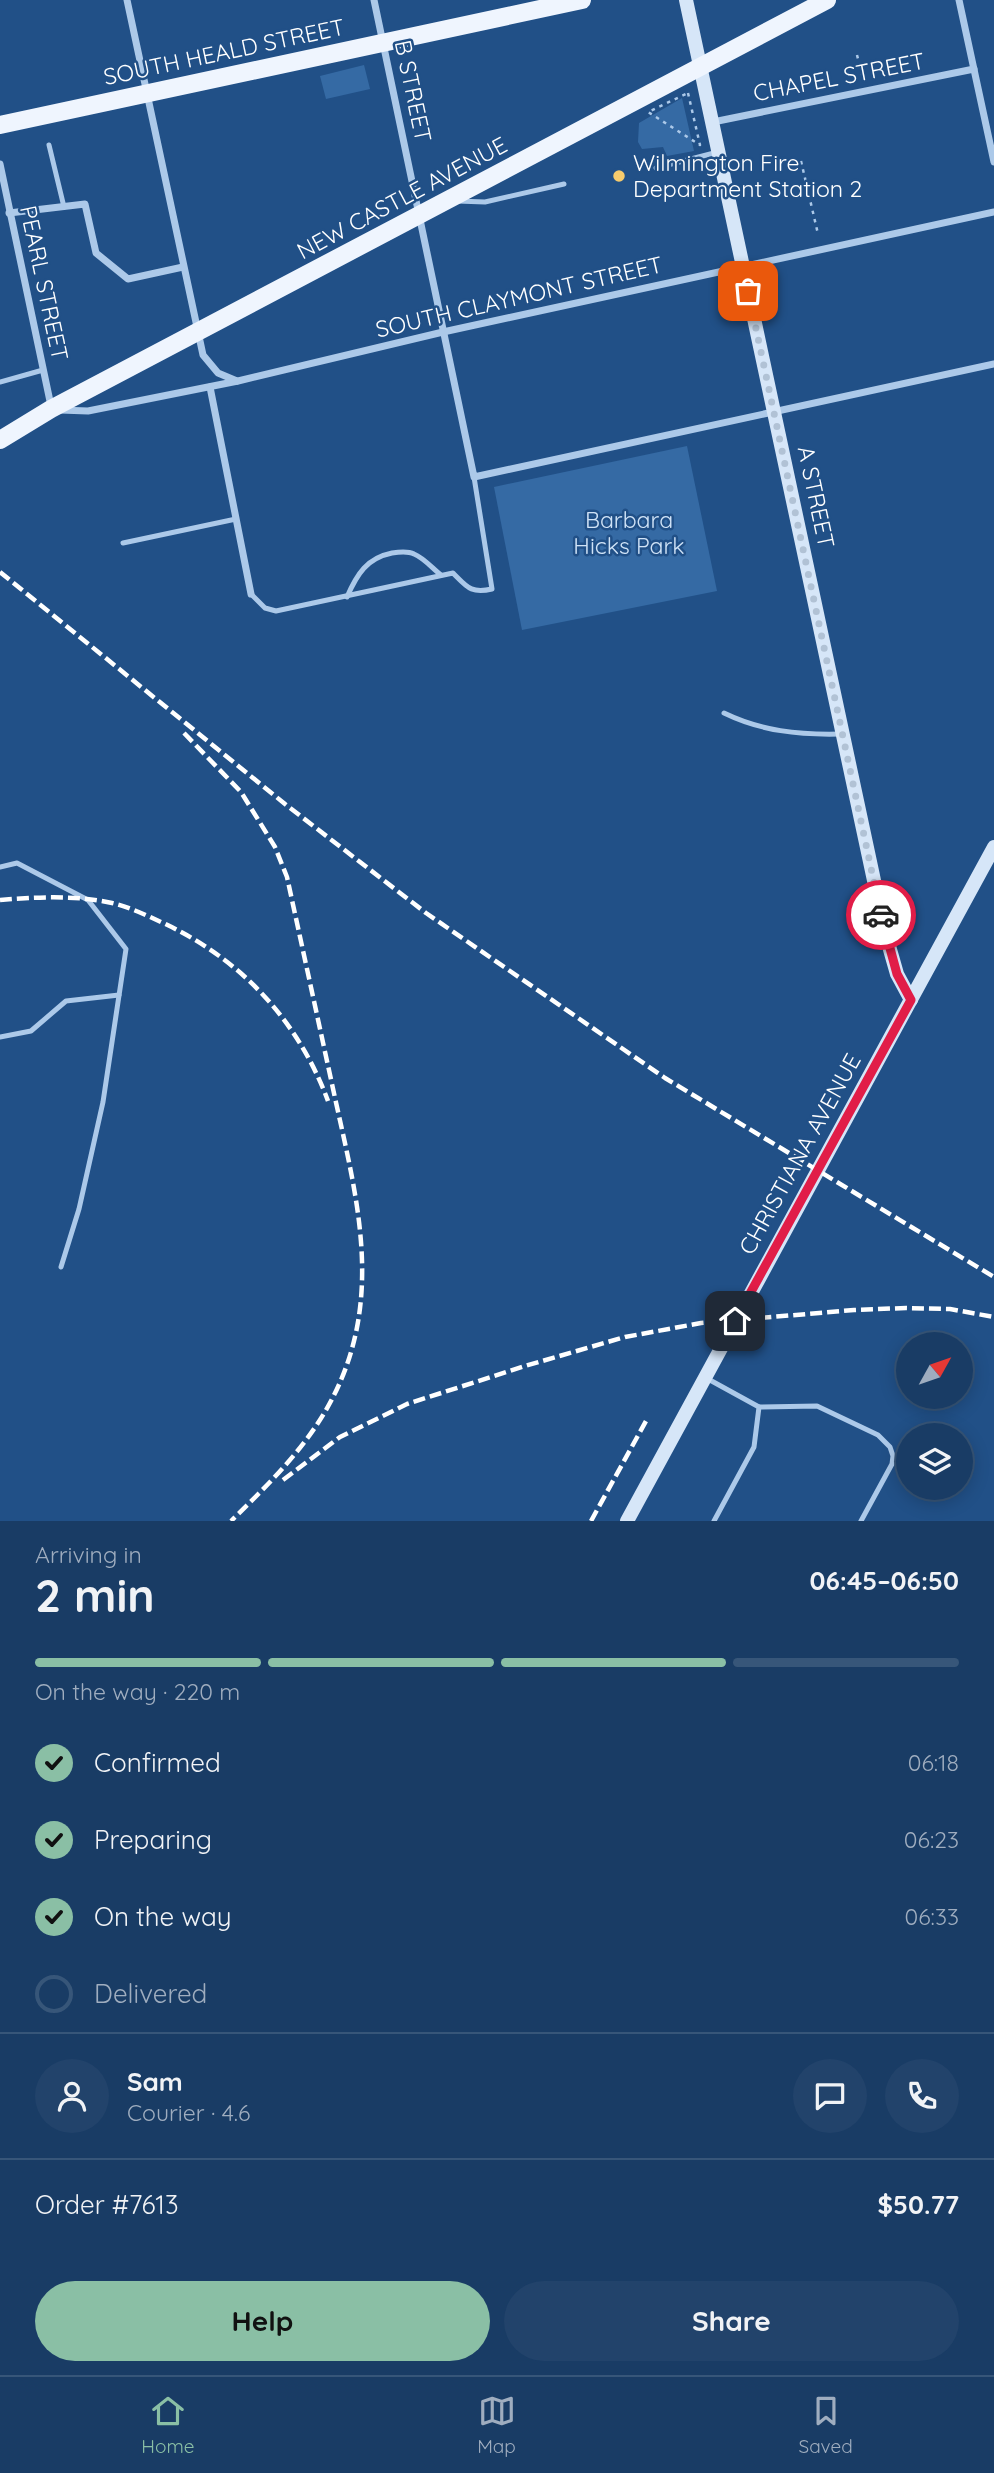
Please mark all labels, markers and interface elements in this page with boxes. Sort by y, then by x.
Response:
street label: SOUTH HEALD STREET [101,12,347,91]
street label: B STREET [389,37,438,145]
street label: CHAPEL STREET [751,46,927,107]
street label: NEW CASTLE AVENUE [292,130,512,265]
place label: Wilmington Fire Department Station 2 [633,148,862,203]
marker: Wilmington Fire Department Station 2 [611,168,627,184]
street label: PEARL STREET [14,203,75,363]
street label: SOUTH CLAYMONT STREET [373,249,665,344]
pin [718,261,778,321]
icon: bag [729,272,767,310]
street label: A STREET [792,443,841,551]
park label: Barbara Hicks Park [573,505,685,560]
courier [846,880,916,950]
icon: car [862,896,900,934]
street label: CHRISTIANA AVENUE [732,1048,867,1259]
pin [705,1291,765,1351]
icon: home [716,1302,754,1340]
north arrow [896,1332,973,1409]
map controls [896,1332,973,1500]
button: layers [896,1423,973,1500]
text: Arriving in [35,1540,142,1569]
text: 06:45–06:50 [809,1564,959,1597]
text: 2 min [35,1566,155,1624]
text: On the way · 220 m [35,1677,240,1706]
icon: check [35,1744,73,1782]
text: Confirmed [94,1746,221,1779]
text: 06:18 [908,1748,959,1777]
icon: check [35,1821,73,1859]
text: Preparing [94,1823,212,1856]
text: 06:23 [904,1825,959,1854]
icon: check [35,1898,73,1936]
text: On the way [94,1900,232,1933]
text: 06:33 [905,1902,959,1931]
text: Delivered [94,1977,207,2010]
button: person [35,2059,109,2133]
button: chat [793,2059,867,2133]
button: phone [885,2059,959,2133]
text: Sam [127,2065,183,2098]
text: Courier · 4.6 [127,2098,250,2127]
text: Order #7613 [35,2188,179,2221]
text: $50.77 [878,2188,959,2221]
button: Help [35,2281,490,2361]
button: Share [504,2281,959,2361]
tab: Home [141,2392,195,2458]
tab: Map [477,2392,516,2458]
tab: Saved [799,2392,853,2458]

